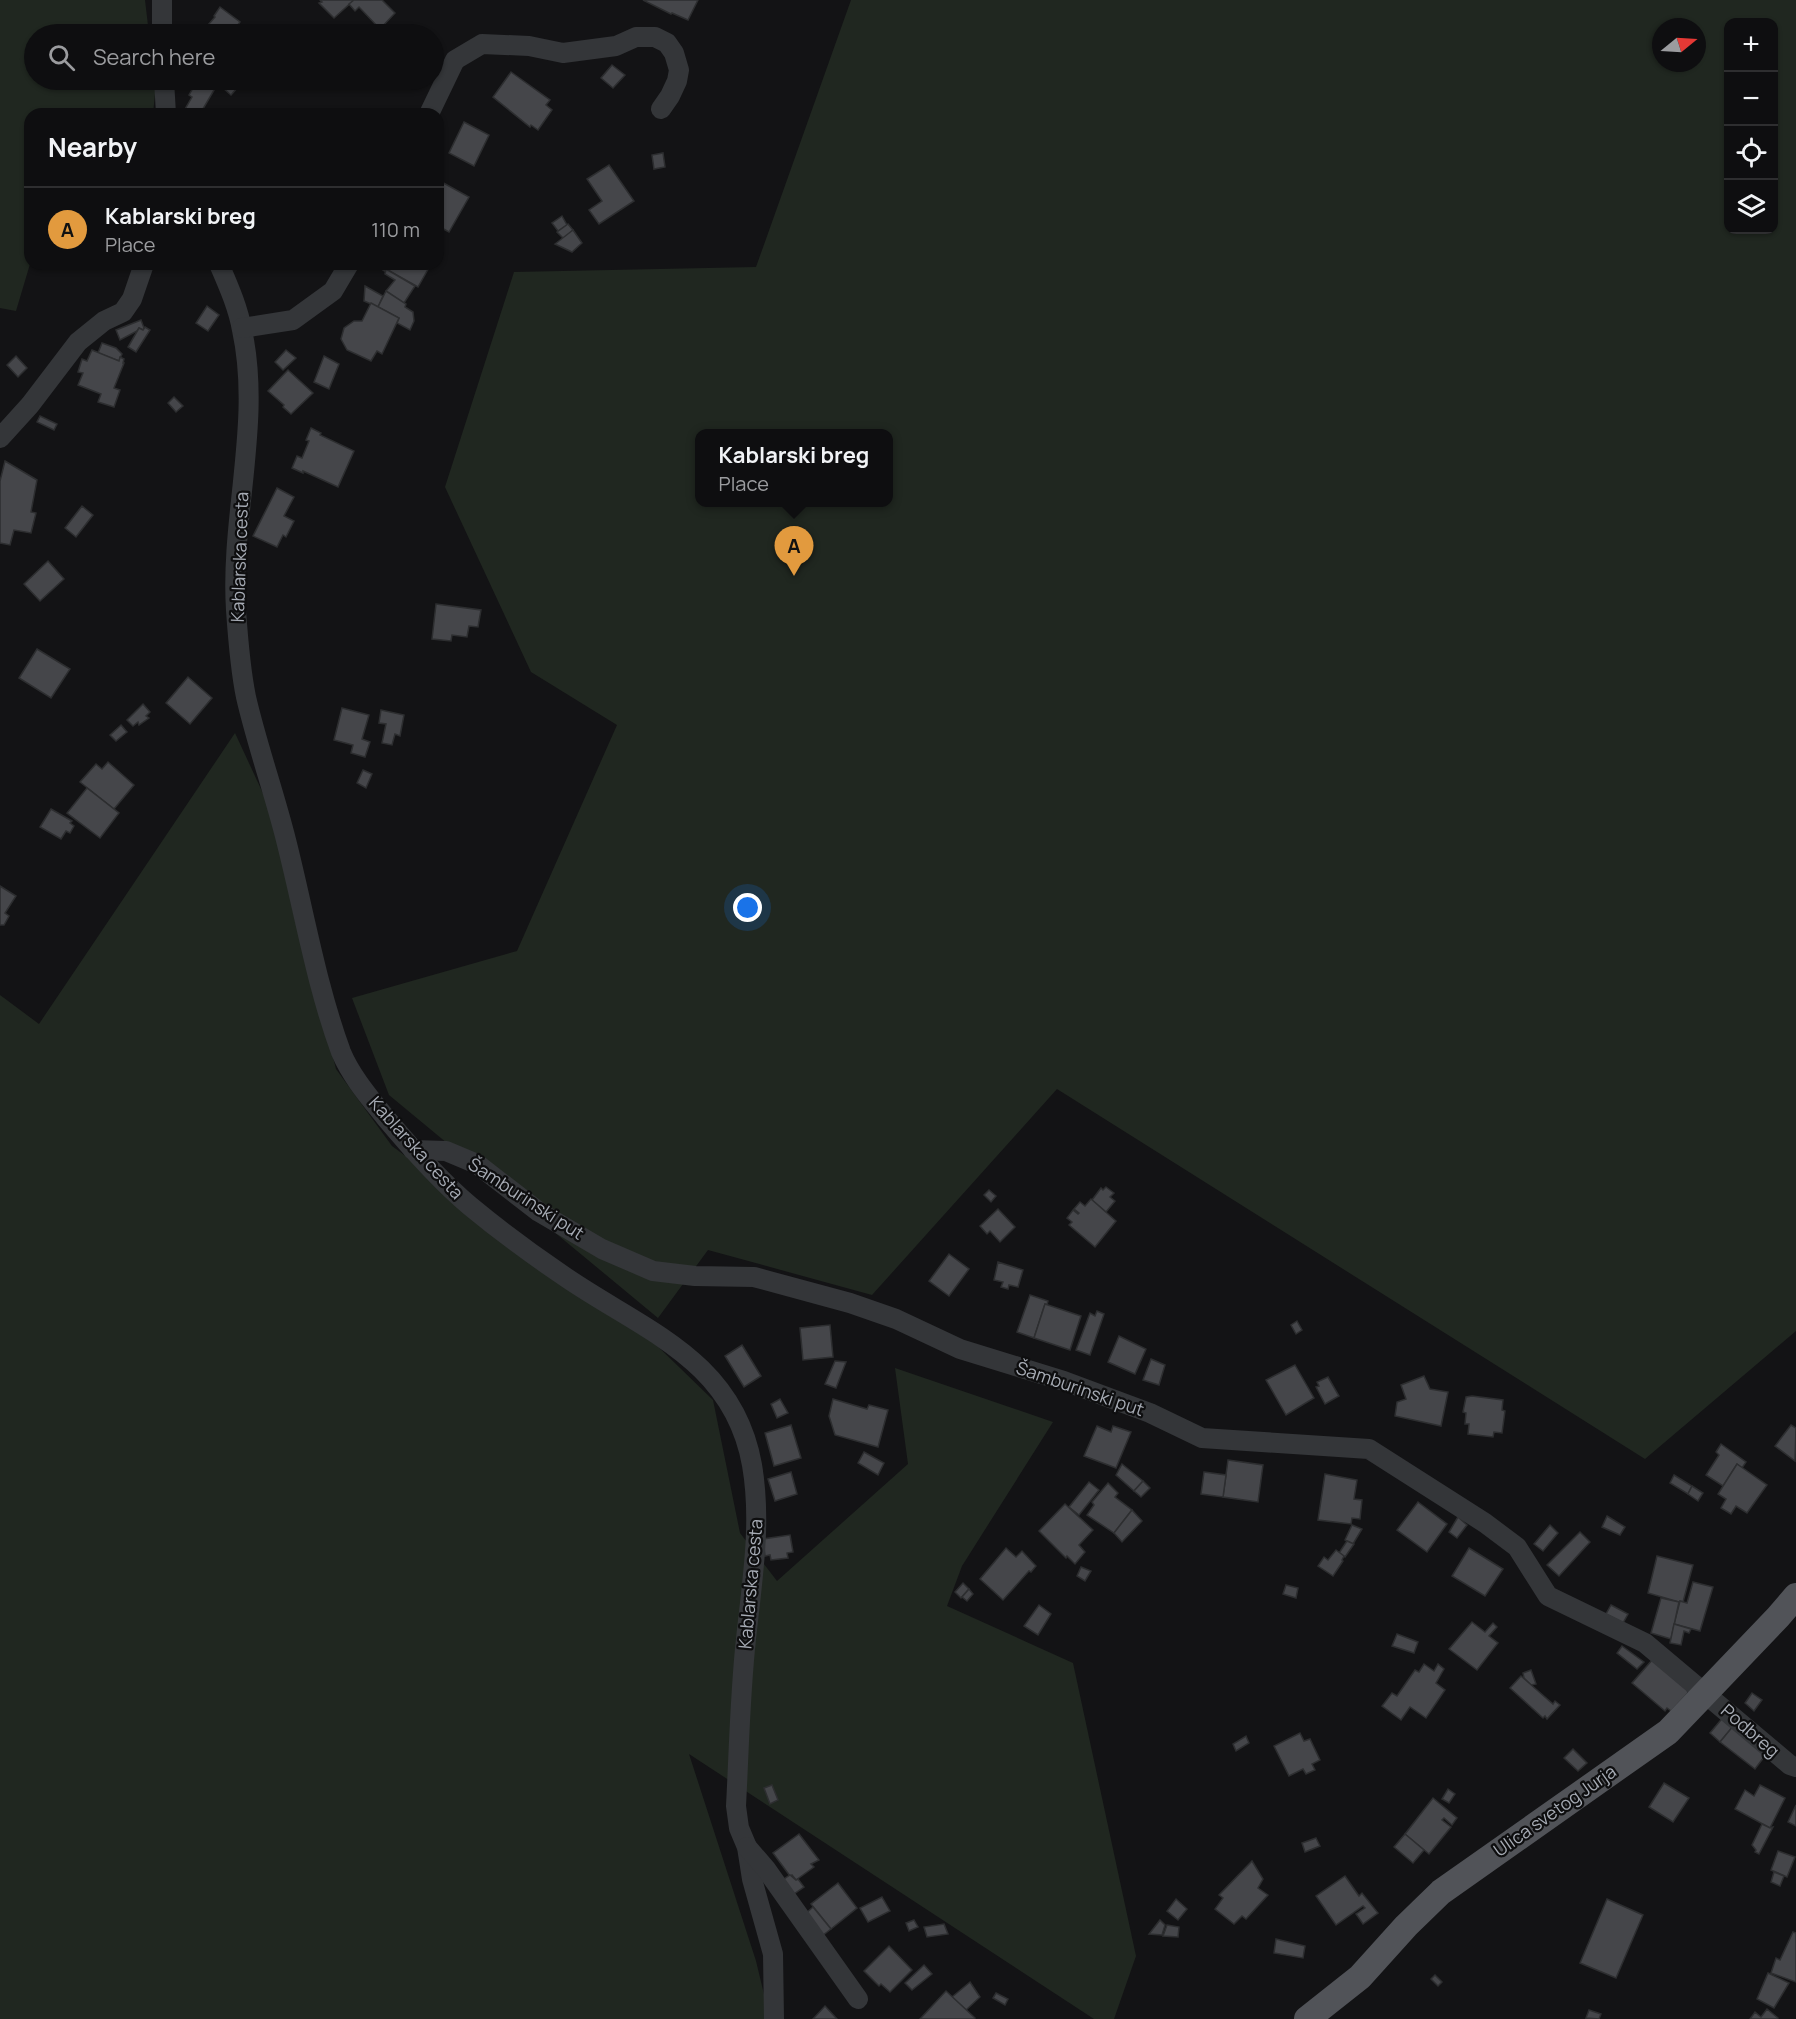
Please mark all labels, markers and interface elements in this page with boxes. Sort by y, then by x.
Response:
north arrow [1652,18,1706,72]
map controls [1724,18,1778,234]
button: + [1724,18,1778,72]
search box [24,24,444,90]
icon: search [45,41,78,74]
text: Search here [93,42,215,72]
button: − [1724,72,1778,126]
button: locate [1724,126,1778,180]
text: Nearby [48,129,137,165]
button: layers [1724,180,1778,234]
text: Kablarski breg [105,201,256,231]
text: A [61,216,74,243]
text: 110 m [371,216,420,243]
text: Place [105,231,155,258]
popup [695,429,893,507]
text: Kablarski breg [719,440,869,470]
text: Place [719,470,769,497]
street label: Kablarska cesta [225,491,253,623]
pin: A [774,526,814,576]
your location [733,893,762,922]
street label: Kablarska cesta [364,1091,469,1204]
street label: Šamburinski put [464,1152,589,1245]
street label: Šamburinski put [1013,1355,1148,1421]
street label: Kablarska cesta [732,1518,768,1650]
street label: Podbreg [1716,1698,1785,1762]
street label: Ulica svetog Jurja [1488,1759,1621,1862]

